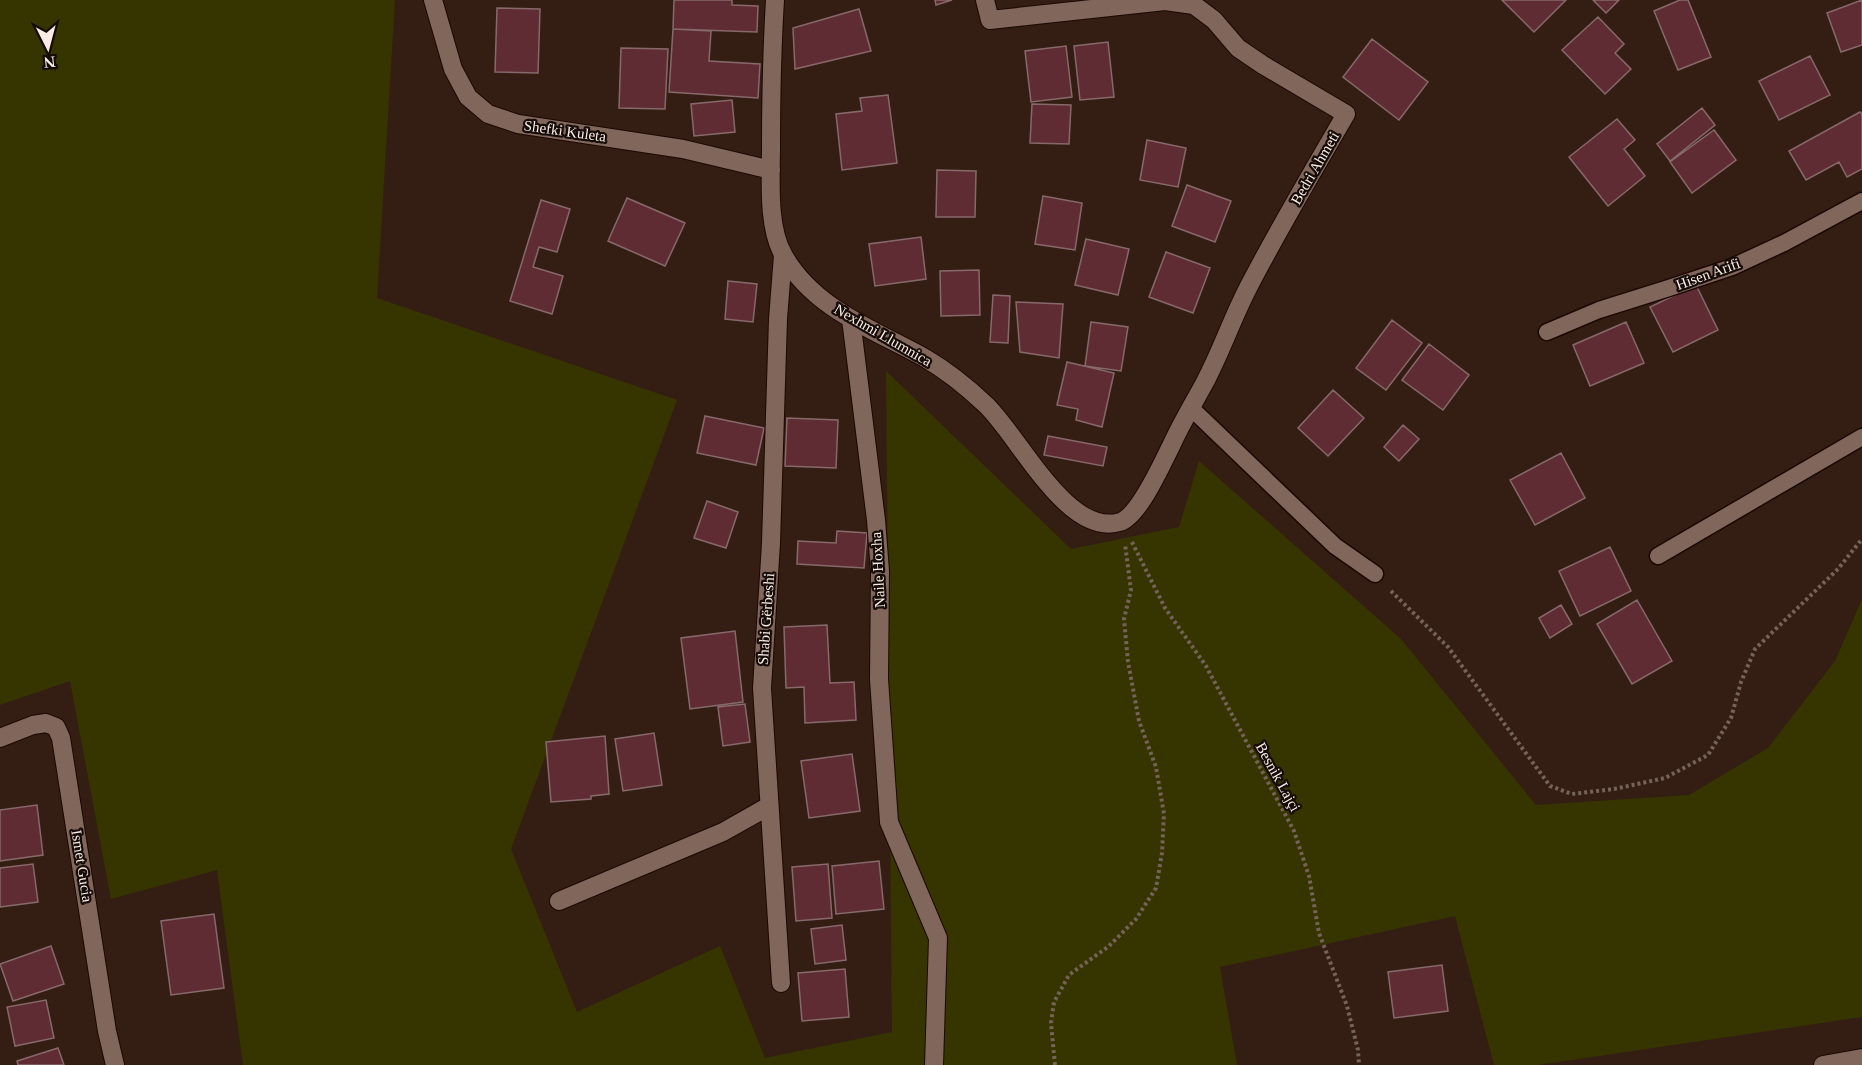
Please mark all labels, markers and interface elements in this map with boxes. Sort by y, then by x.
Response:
north arrow [18,18,78,78]
text: N [42,53,56,72]
street label: Shefki Kuleta [523,117,607,145]
street label: Bedri Ahmeti [1288,129,1342,207]
street label: Hisen Arifi [1674,255,1742,293]
street label: Nexhmi Llumnica [832,301,935,369]
street label: Naile Hoxha [868,531,888,608]
street label: Shabi Gërbeshi [755,573,777,665]
street label: Besnik Lajçi [1253,740,1303,814]
street label: Ismet Gucia [68,829,96,904]

